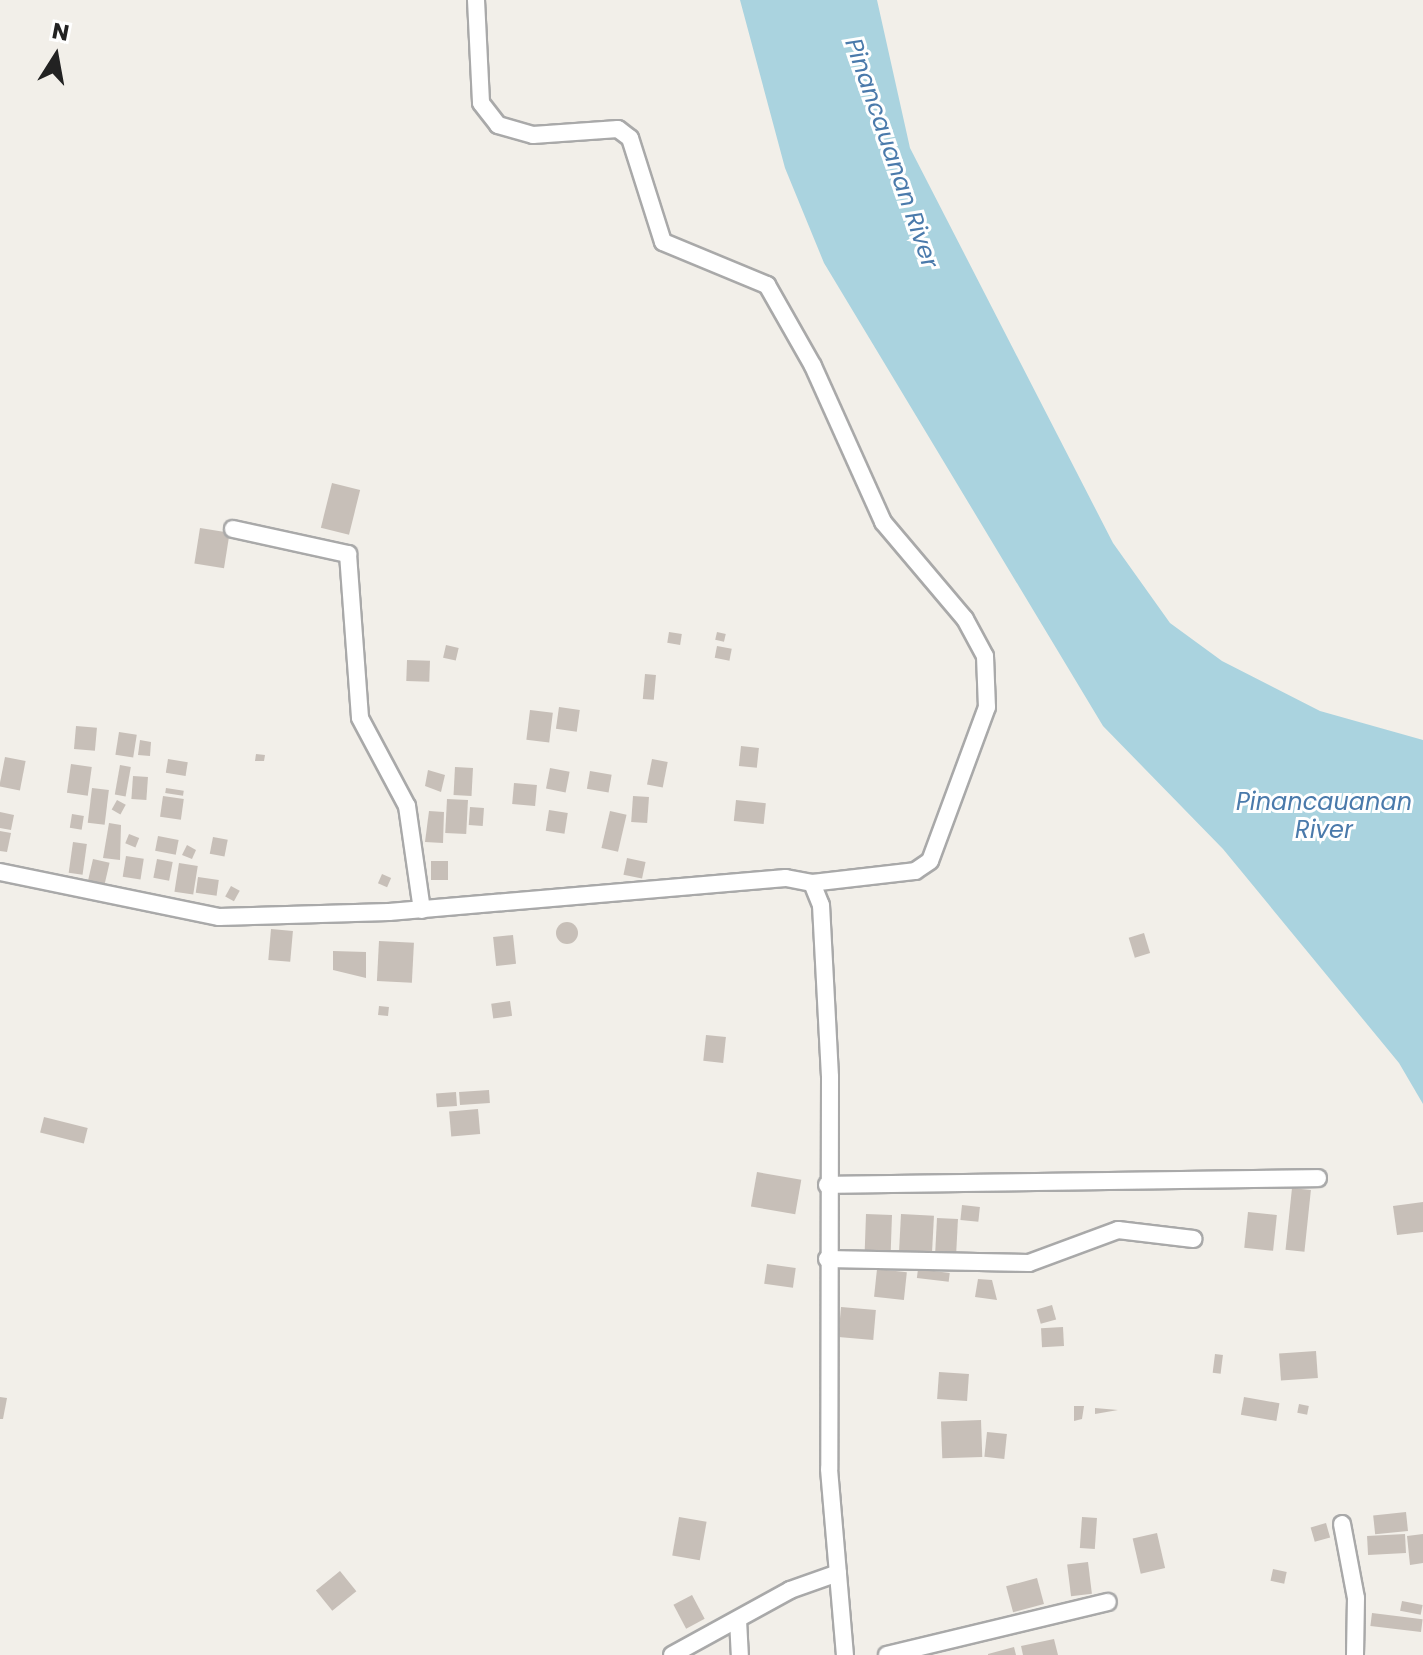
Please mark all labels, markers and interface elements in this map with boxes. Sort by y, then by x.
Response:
text: N [50,15,72,49]
north arrow [16,16,96,96]
water label: Pinancauanan River [839,34,945,272]
water label: Pinancauanan River [1236,788,1412,844]

